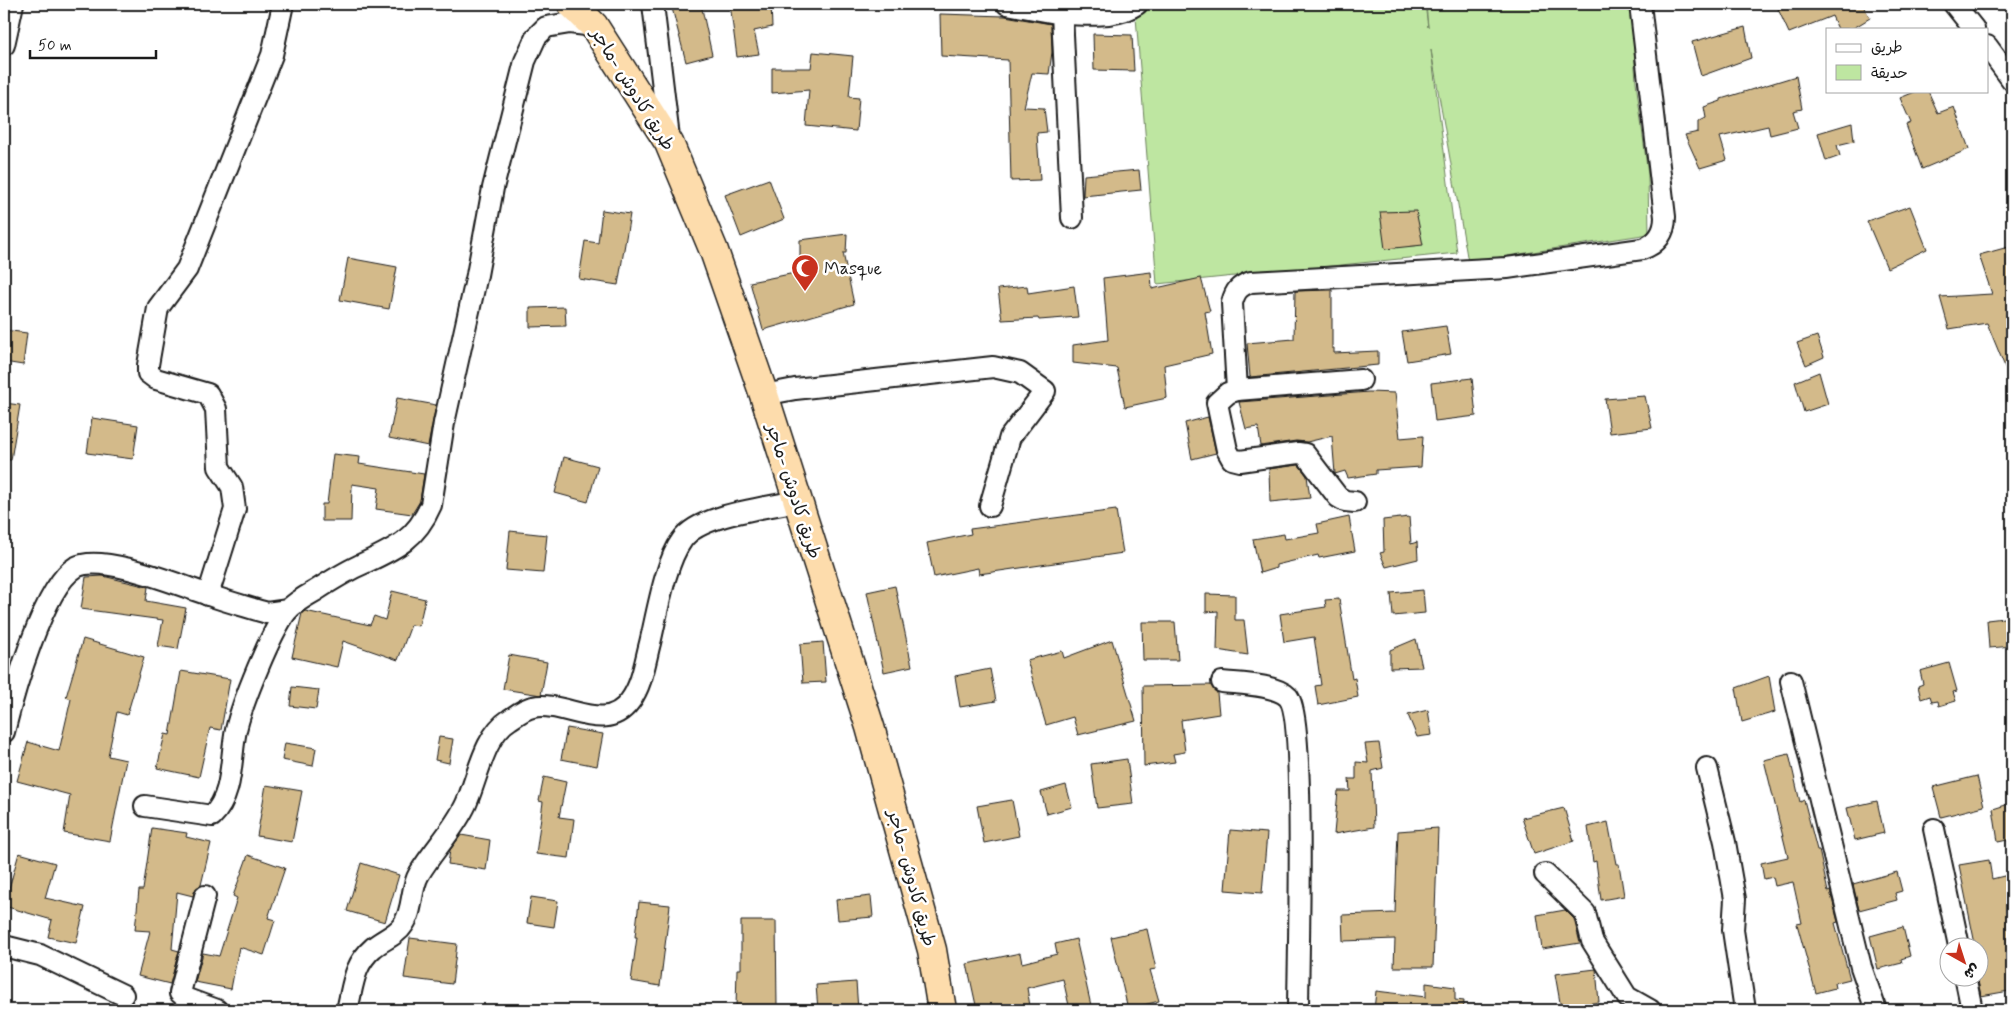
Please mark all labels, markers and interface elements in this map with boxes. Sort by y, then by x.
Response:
street label: طريق كادوش -ماجر [584,22,680,156]
scale bar [30,28,156,60]
legend [1826,28,1988,92]
text: 50 m [38,36,72,56]
text: طريق [1871,38,1903,58]
text: حديقة [1871,64,1908,84]
mosque icon: Masque [790,253,820,292]
place label: Masque [824,257,882,281]
street label: طريق كادوش -ماجر [759,419,826,562]
street label: طريق كادوش -ماجر [881,805,941,949]
north arrow [1938,936,1988,986]
text: ش [1960,959,1983,983]

